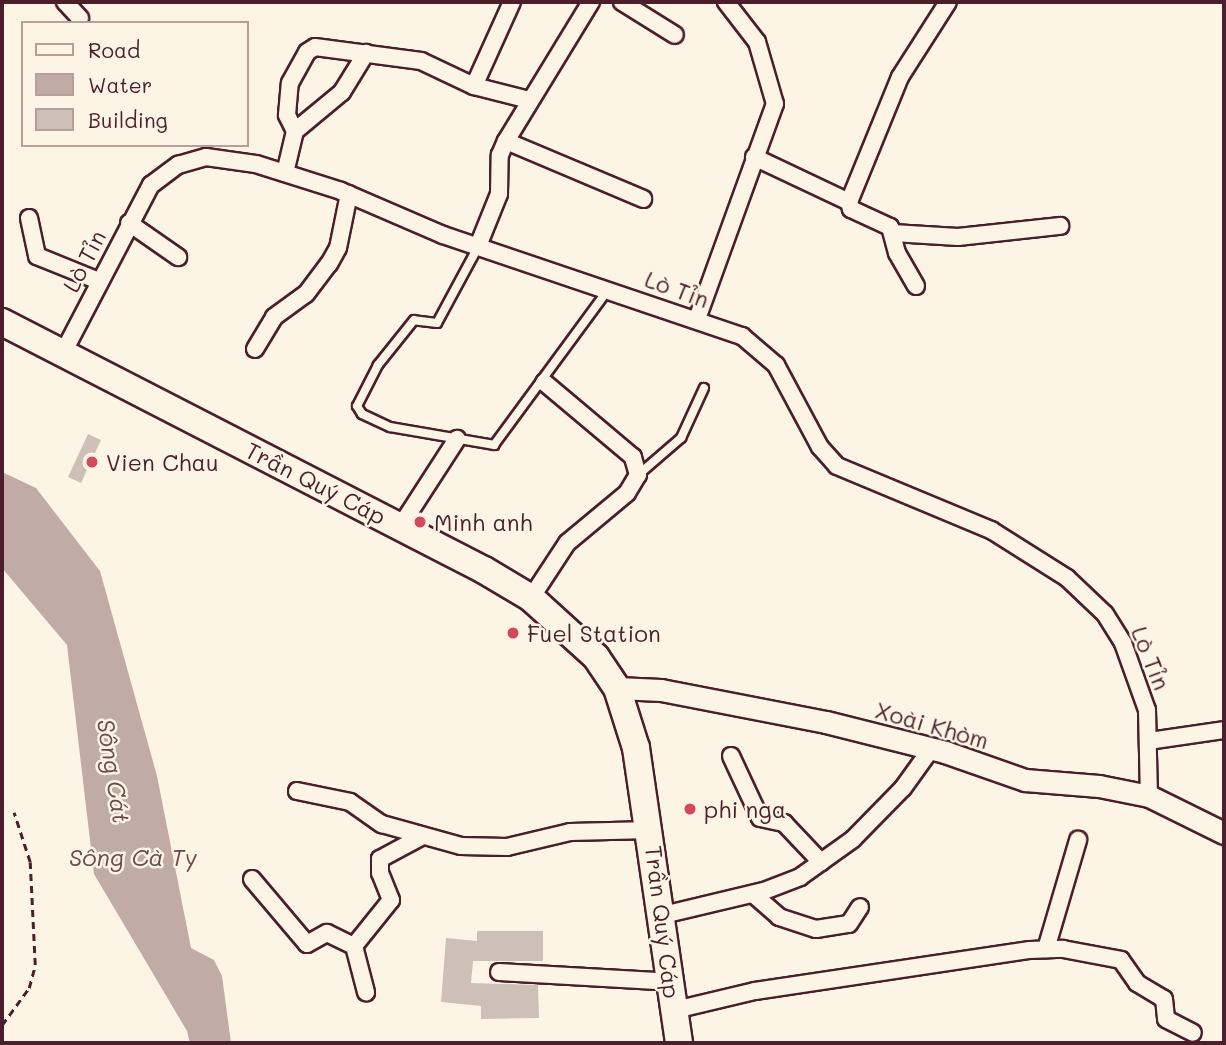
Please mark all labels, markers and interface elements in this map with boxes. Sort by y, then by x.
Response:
legend [21,21,248,147]
text: Road [88,36,140,63]
text: Water [88,71,152,98]
text: Building [88,106,168,133]
street label: Lò Tỉn [57,225,111,297]
street label: Lò Tỉn [641,265,713,313]
street label: Trần Quý Cáp [241,436,391,530]
place label: Vien Chau [106,448,218,476]
marker: Vien Chau [84,454,100,470]
place label: Minh anh [434,508,532,536]
marker: Minh anh [412,514,428,530]
place label: Fuel Station [527,619,661,647]
street label: Lò Tỉn [1126,622,1176,694]
marker: Fuel Station [505,625,521,641]
street label: Xoài Khòm [872,696,992,754]
water label: Sông Cát [92,717,136,825]
place label: phi nga [704,795,786,823]
marker: phi nga [682,801,698,817]
water label: Sông Cà Ty [69,843,197,871]
street label: Trần Quý Cáp [640,844,686,1000]

